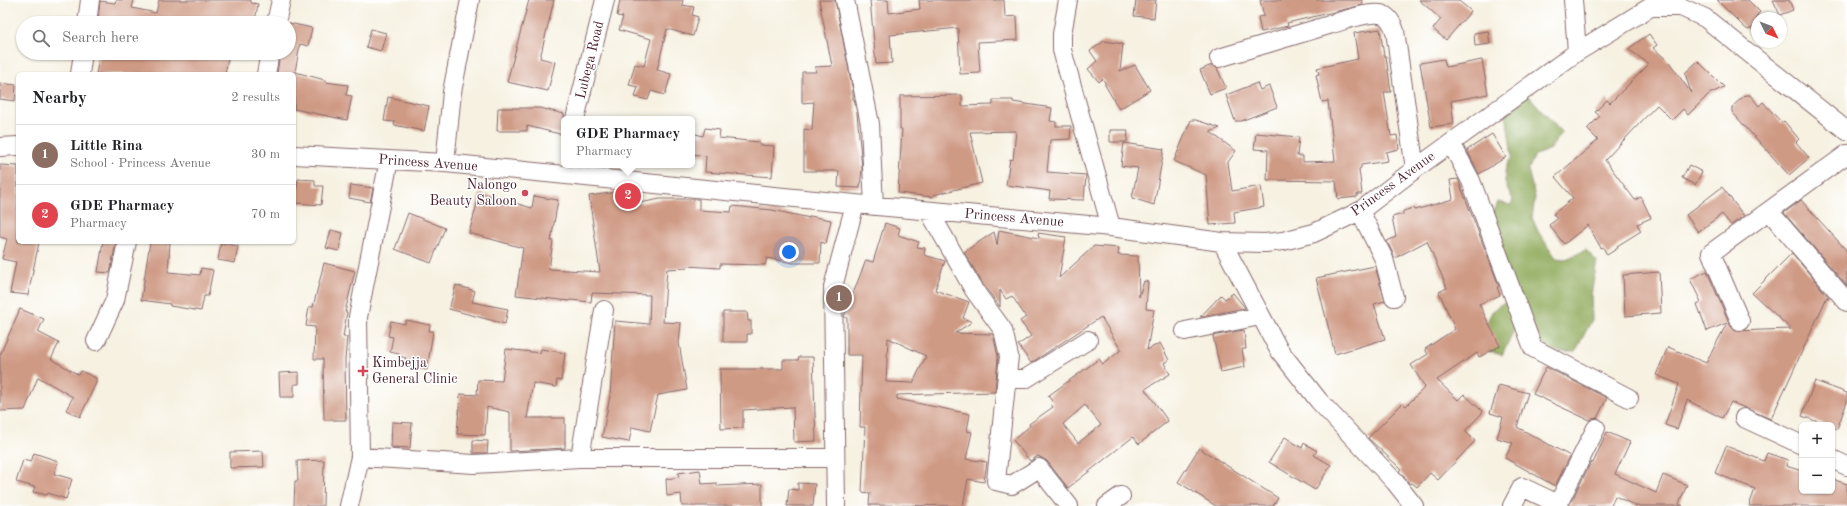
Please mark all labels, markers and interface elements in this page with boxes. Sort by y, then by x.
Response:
north arrow [1751,12,1787,48]
search box [16,16,296,60]
street label: Lubega Road [574,19,606,101]
icon: search [30,27,52,49]
text: Search here [62,31,139,46]
text: Nearby [32,90,87,107]
text: 2 results [231,91,280,104]
popup [561,116,695,168]
text: GDE Pharmacy [576,127,680,142]
text: Little Rina [70,139,143,154]
text: Pharmacy [576,145,633,158]
text: 1 [41,148,49,161]
text: 30 m [251,148,280,161]
street label: Princess Avenue [1349,149,1437,219]
street label: Princess Avenue [378,153,478,173]
text: School · Princess Avenue [70,157,211,170]
place label: Nalongo Beauty Saloon [429,178,517,208]
pin: 2 [615,181,641,211]
marker: Nalongo Beauty Saloon [520,188,530,198]
text: GDE Pharmacy [70,199,175,214]
street label: Princess Avenue [964,207,1064,229]
text: 2 [41,208,49,221]
text: 70 m [251,208,280,221]
text: Pharmacy [70,217,127,230]
your location [779,242,799,262]
pin: 1 [826,283,852,313]
place label: Kimbejja General Clinic [372,356,457,386]
marker: Kimbejja General Clinic [357,365,369,377]
map controls [1799,422,1835,494]
button: + [1799,422,1835,458]
button: − [1799,458,1835,494]

